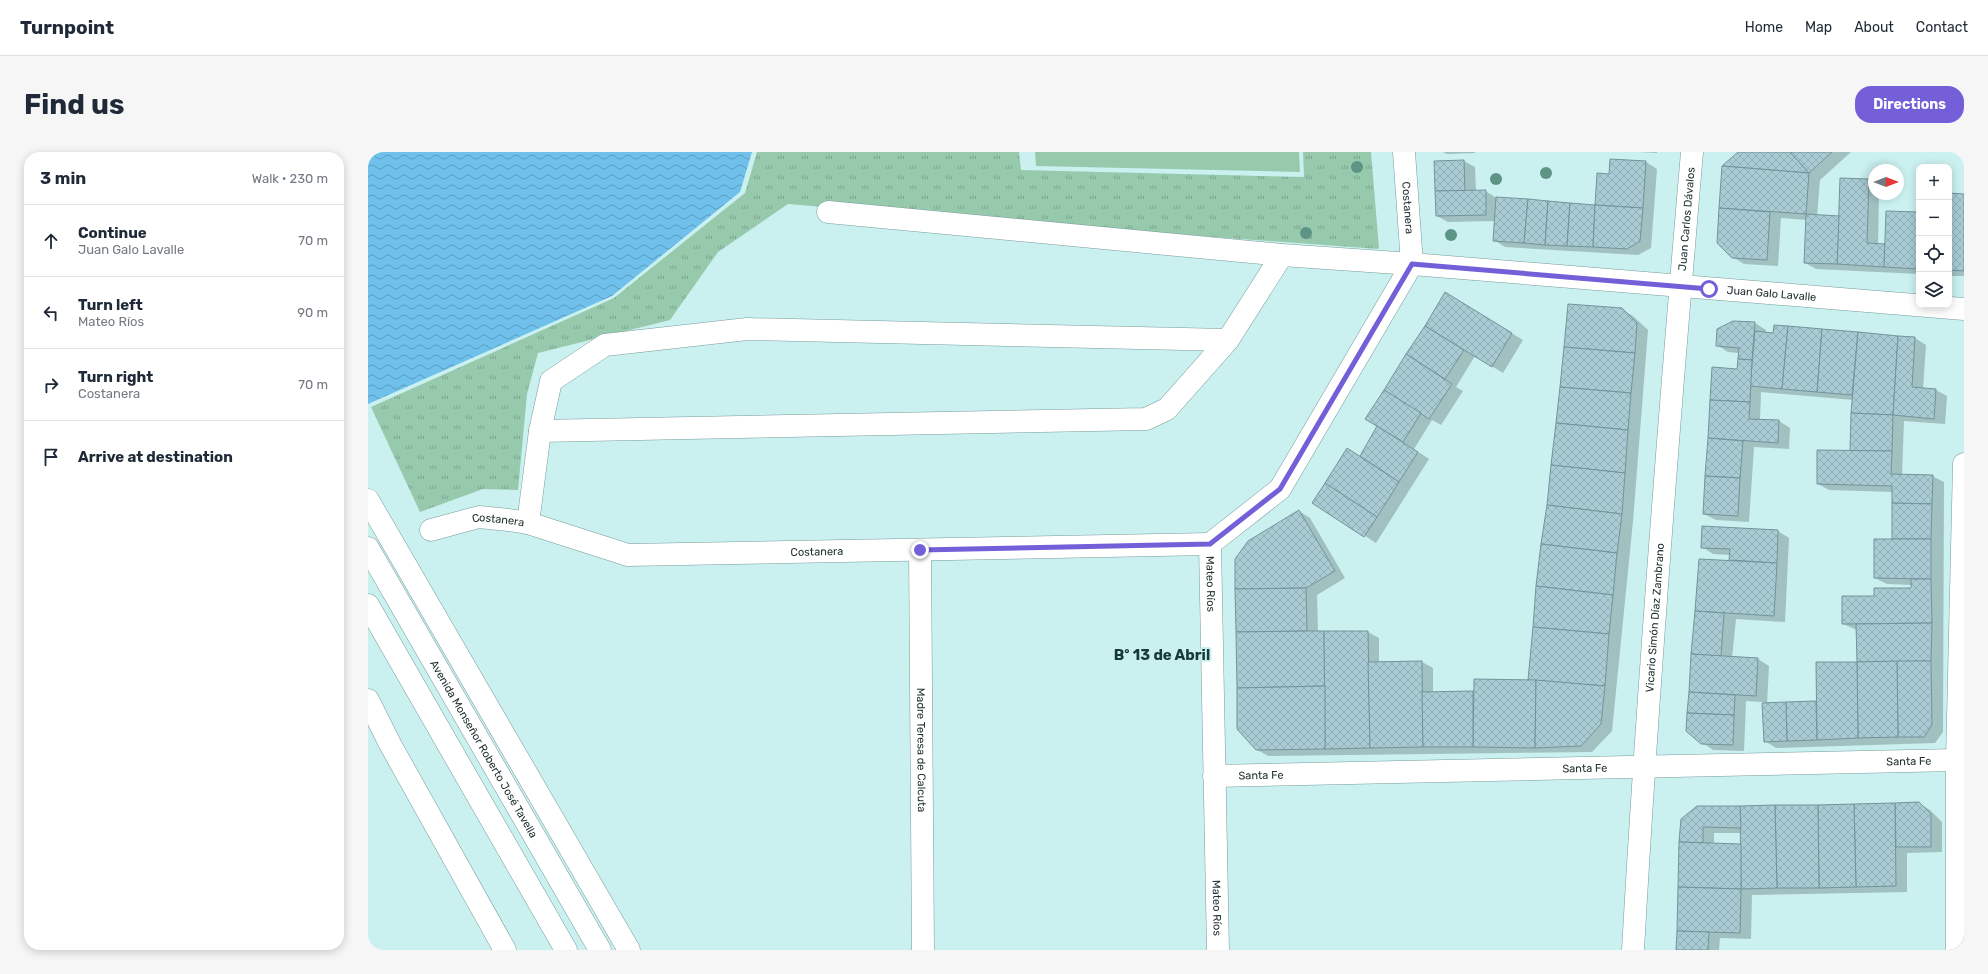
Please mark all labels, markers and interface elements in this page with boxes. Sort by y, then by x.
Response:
text: Turnpoint [20,16,114,39]
text: Home [1745,19,1783,36]
text: Map [1805,19,1832,36]
text: About [1854,19,1894,36]
text: Contact [1916,19,1968,36]
button: Directions [1855,86,1964,123]
text: Find us [24,88,124,121]
north arrow [1868,164,1904,200]
map controls [1916,164,1952,308]
button: + [1916,164,1952,200]
street label: Juan Carlos Dávalos [1675,166,1697,271]
text: 3 min [40,168,86,188]
text: Walk · 230 m [252,171,328,186]
street label: Costanera [1400,181,1416,235]
button: − [1916,200,1952,236]
text: Continue [78,224,147,242]
icon: ahead [40,230,62,252]
text: 70 m [298,233,328,248]
button: locate [1916,236,1952,272]
text: Juan Galo Lavalle [78,242,184,257]
button: layers [1916,272,1952,308]
route start [1700,280,1718,298]
street label: Juan Galo Lavalle [1726,283,1817,303]
text: Turn left [78,296,143,314]
icon: left [40,302,62,324]
text: 90 m [297,305,328,320]
text: Mateo Ríos [78,314,144,329]
text: Turn right [78,368,153,386]
icon: right [40,374,62,396]
text: 70 m [298,377,328,392]
text: Costanera [78,386,140,401]
icon: arrive [40,446,62,468]
text: Arrive at destination [78,448,233,466]
street label: Costanera [470,511,525,529]
route end [911,541,929,559]
street label: Vicario Simón Díaz Zambrano [1643,543,1667,693]
street label: Costanera [790,544,843,558]
street label: Mateo Ríos [1204,556,1218,613]
district label: Bº 13 de Abril [1114,646,1210,664]
street label: Avenida Monseñor Roberto José Tavella [428,658,540,840]
street label: Madre Teresa de Calcuta [915,688,928,812]
street label: Santa Fe [1886,754,1932,768]
street label: Santa Fe [1562,761,1608,775]
street label: Santa Fe [1238,768,1284,782]
street label: Mateo Ríos [1210,880,1224,936]

